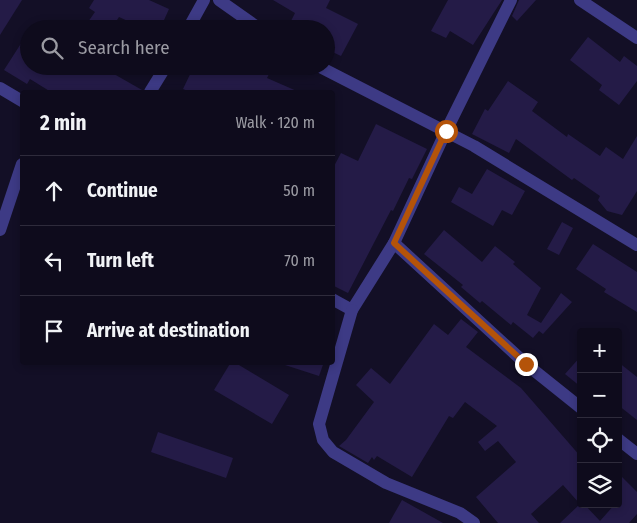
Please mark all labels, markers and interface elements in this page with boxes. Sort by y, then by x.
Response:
search box [20,20,335,75]
icon: search [38,34,66,62]
text: Search here [78,36,170,59]
text: 2 min [40,110,87,136]
text: Walk · 120 m [236,113,315,132]
route start [435,120,458,143]
icon: ahead [40,177,68,205]
text: Continue [87,179,158,202]
text: 50 m [283,181,315,200]
icon: left [40,247,68,275]
text: Turn left [87,249,154,272]
text: 70 m [284,251,315,270]
icon: arrive [40,317,68,345]
text: Arrive at destination [87,319,250,342]
map controls [577,328,622,508]
button: + [577,328,622,373]
route end [515,353,538,376]
button: − [577,373,622,418]
button: locate [577,418,622,463]
button: layers [577,463,622,508]

